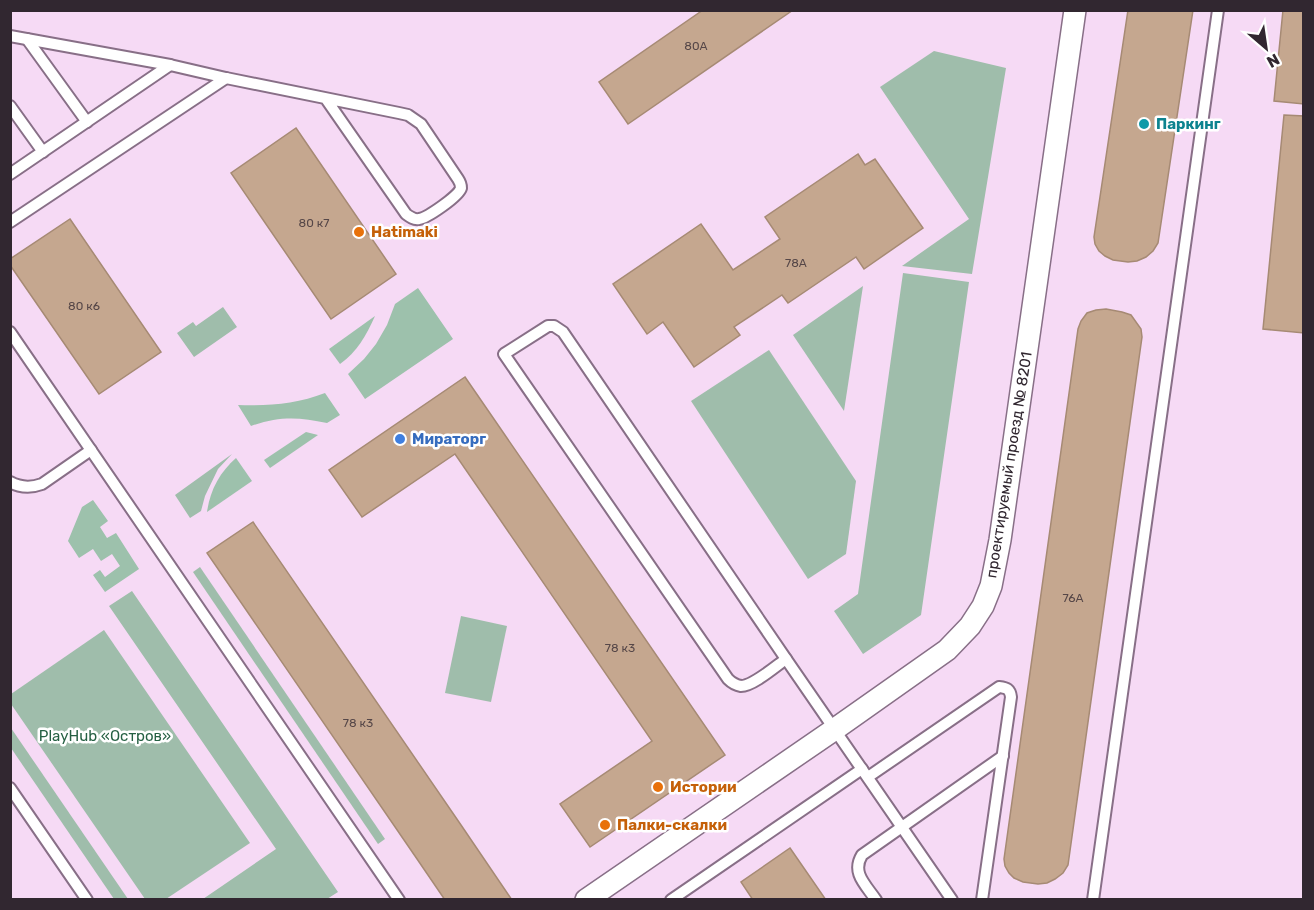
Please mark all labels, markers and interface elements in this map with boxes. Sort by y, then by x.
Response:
north arrow [1236,18,1296,78]
house number: 80А [684,39,708,53]
text: N [1263,50,1283,72]
place label: Паркинг [1156,115,1221,133]
marker: Паркинг [1137,117,1151,131]
house number: 80 к7 [299,216,329,230]
place label: Hatimaki [371,223,438,241]
marker: Hatimaki [352,225,366,239]
house number: 78А [785,256,807,270]
house number: 80 к6 [68,299,100,313]
street label: проектируемый проезд № 8201 [982,351,1036,579]
place label: Мираторг [412,430,486,448]
marker: Мираторг [393,432,407,446]
house number: 76А [1062,591,1084,605]
house number: 78 к3 [605,641,635,655]
house number: 78 к3 [343,716,373,730]
park label: PlayHub «Остров» [39,727,171,745]
place label: Истории [670,778,737,796]
marker: Истории [651,780,665,794]
place label: Палки-скалки [617,816,727,834]
marker: Палки-скалки [598,818,612,832]

